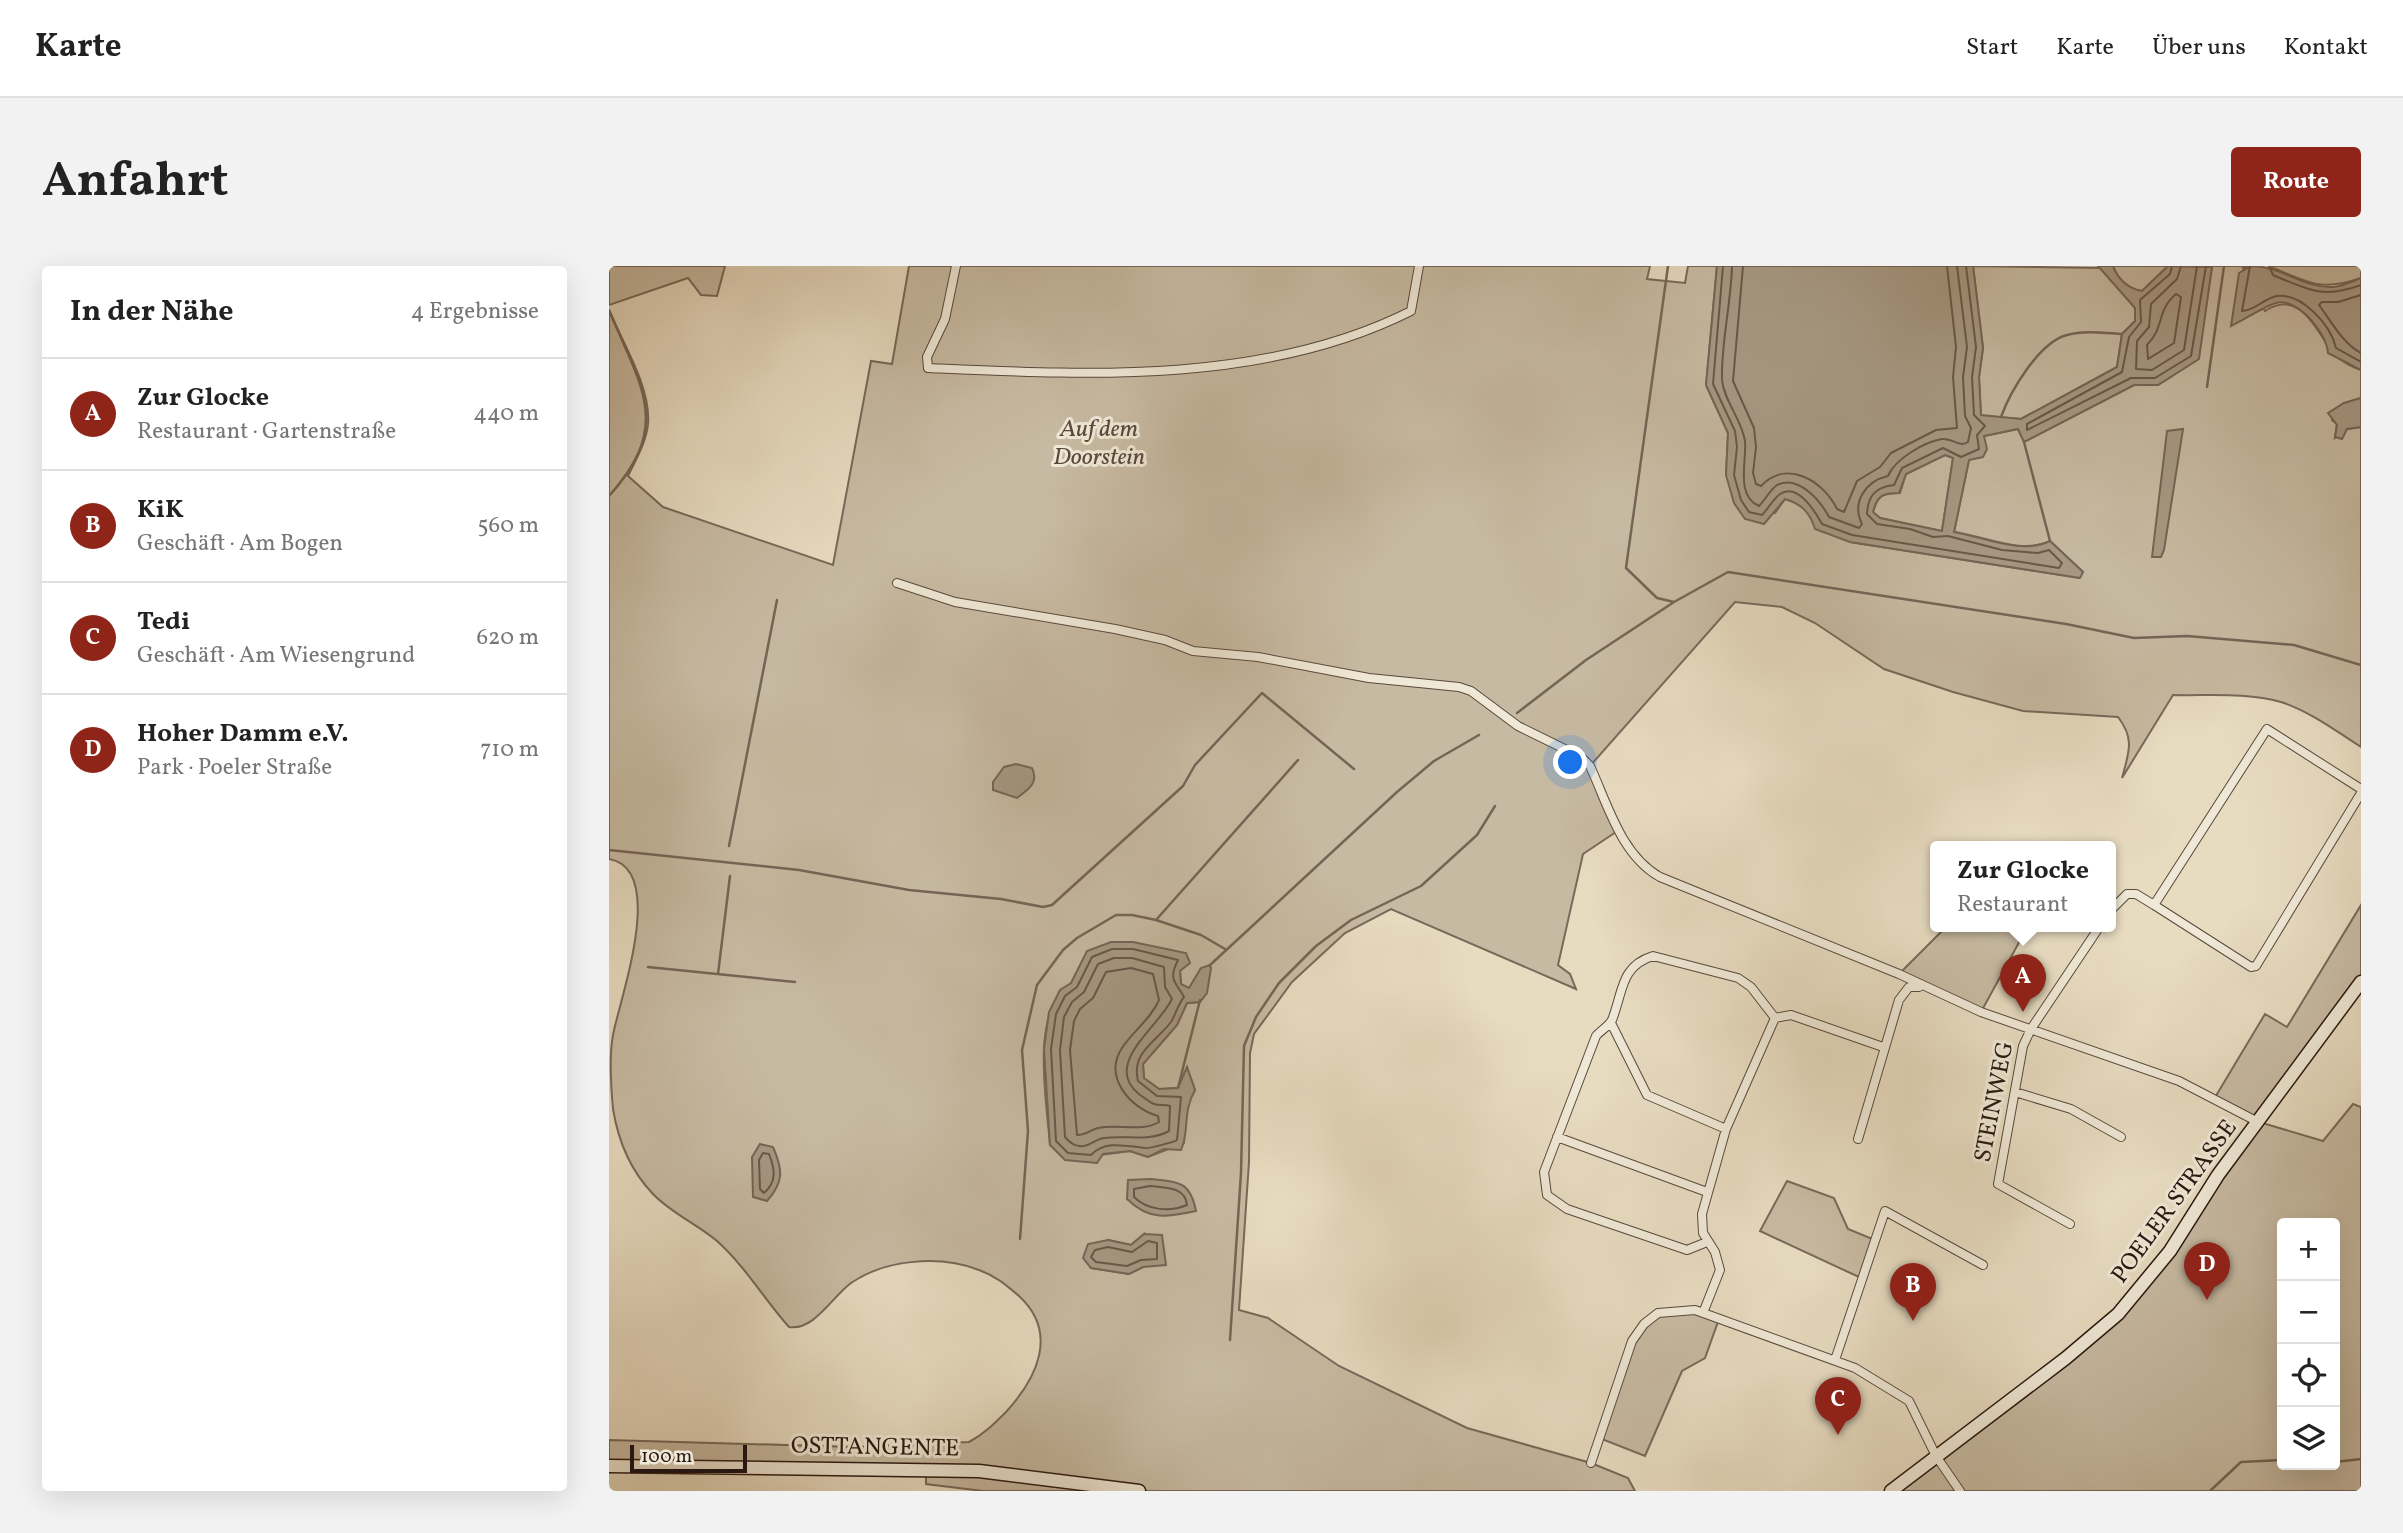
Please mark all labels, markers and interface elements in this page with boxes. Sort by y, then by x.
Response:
text: Karte [35,25,122,71]
text: Start [1966,31,2018,65]
text: Karte [2056,31,2114,65]
text: Über uns [2152,31,2246,65]
text: Kontakt [2284,31,2368,65]
button: Route [2231,147,2361,217]
text: Anfahrt [42,148,229,217]
text: In der Nähe [70,291,234,333]
text: 4 Ergebnisse [411,296,539,328]
text: Zur Glocke [137,380,269,416]
text: A [85,398,101,430]
text: 440 m [473,398,539,430]
park label: Auf dem Doorstein [1053,413,1145,475]
text: Restaurant · Gartenstraße [137,416,396,448]
text: KiK [137,492,184,528]
text: B [85,510,101,542]
text: 560 m [478,510,539,542]
text: Geschäft · Am Bogen [137,528,343,560]
text: Tedi [137,604,190,640]
text: C [86,622,100,654]
text: 620 m [476,622,539,654]
text: Geschäft · Am Wiesengrund [137,640,415,672]
text: Hoher Damm e.V. [137,716,349,752]
text: D [85,734,101,766]
text: 710 m [480,734,539,766]
your location [1553,745,1587,779]
text: Park · Poeler Straße [137,752,332,784]
popup [1930,841,2116,932]
text: Zur Glocke [1957,853,2089,889]
text: Restaurant [1957,889,2068,921]
pin: A [2000,954,2046,1012]
street label: STEINWEG [1967,1039,2023,1165]
street label: POELER STRASSE [2104,1113,2246,1291]
map controls [2277,1218,2340,1470]
button: + [2277,1218,2340,1281]
pin: D [2184,1242,2230,1300]
pin: B [1890,1263,1936,1321]
button: − [2277,1281,2340,1344]
button: locate [2277,1344,2340,1407]
pin: C [1815,1377,1861,1435]
button: layers [2277,1407,2340,1470]
street label: OSTTANGENTE [790,1430,960,1466]
scale bar [630,1442,747,1474]
text: 100 m [641,1444,692,1470]

